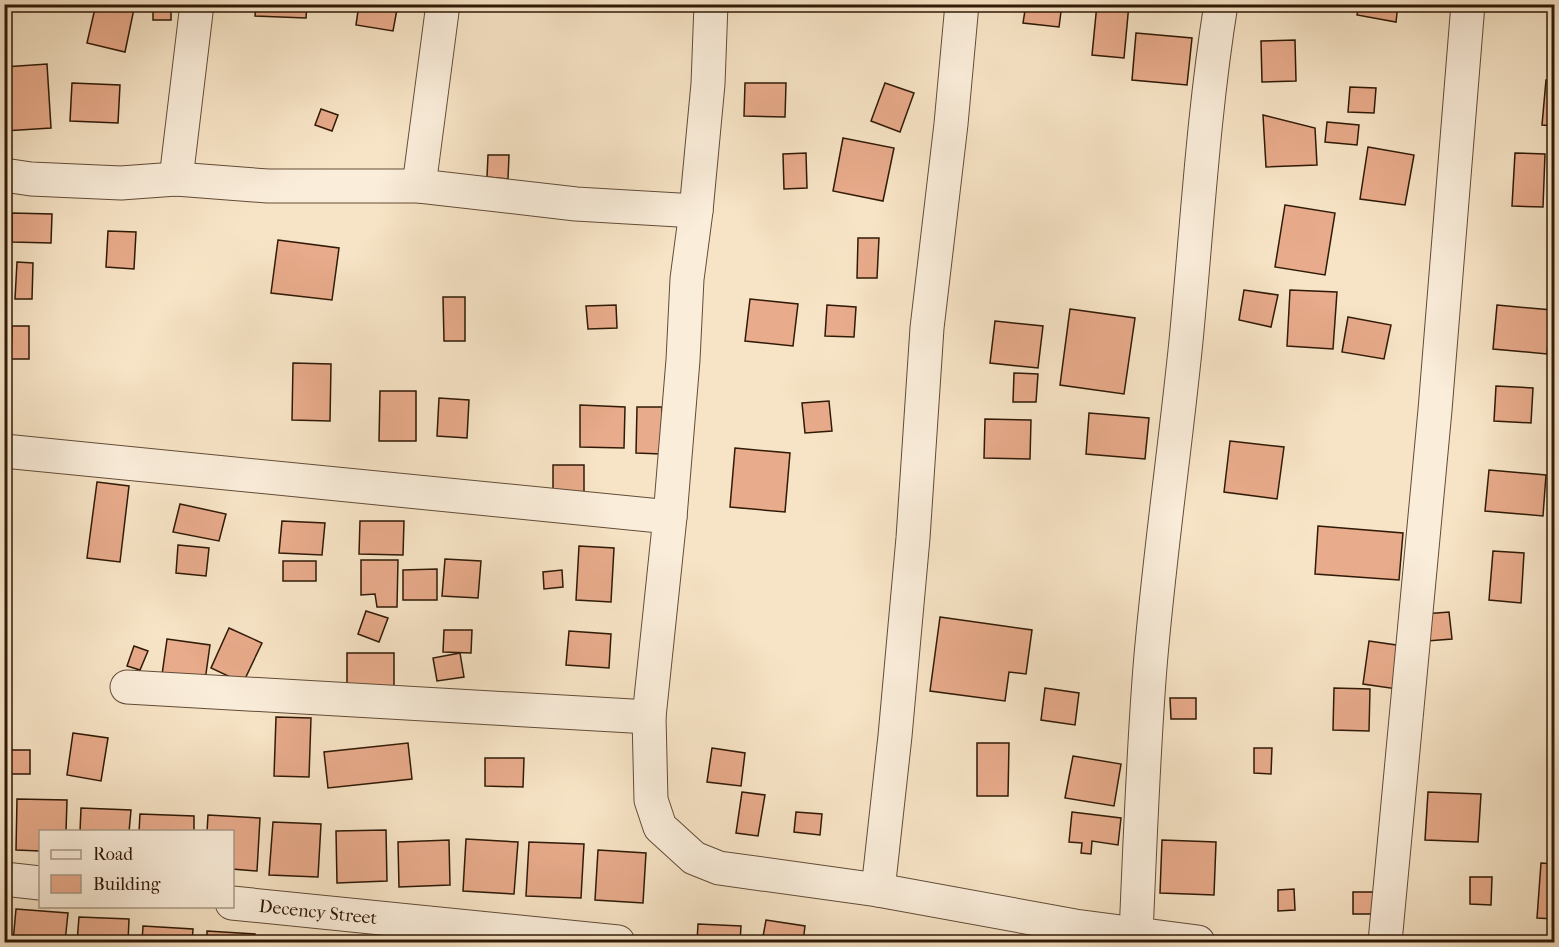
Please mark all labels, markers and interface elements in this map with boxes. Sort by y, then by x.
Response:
legend [39,830,234,908]
text: Road [93,844,133,865]
text: Building [93,874,161,895]
street label: Decency Street [258,896,379,929]

